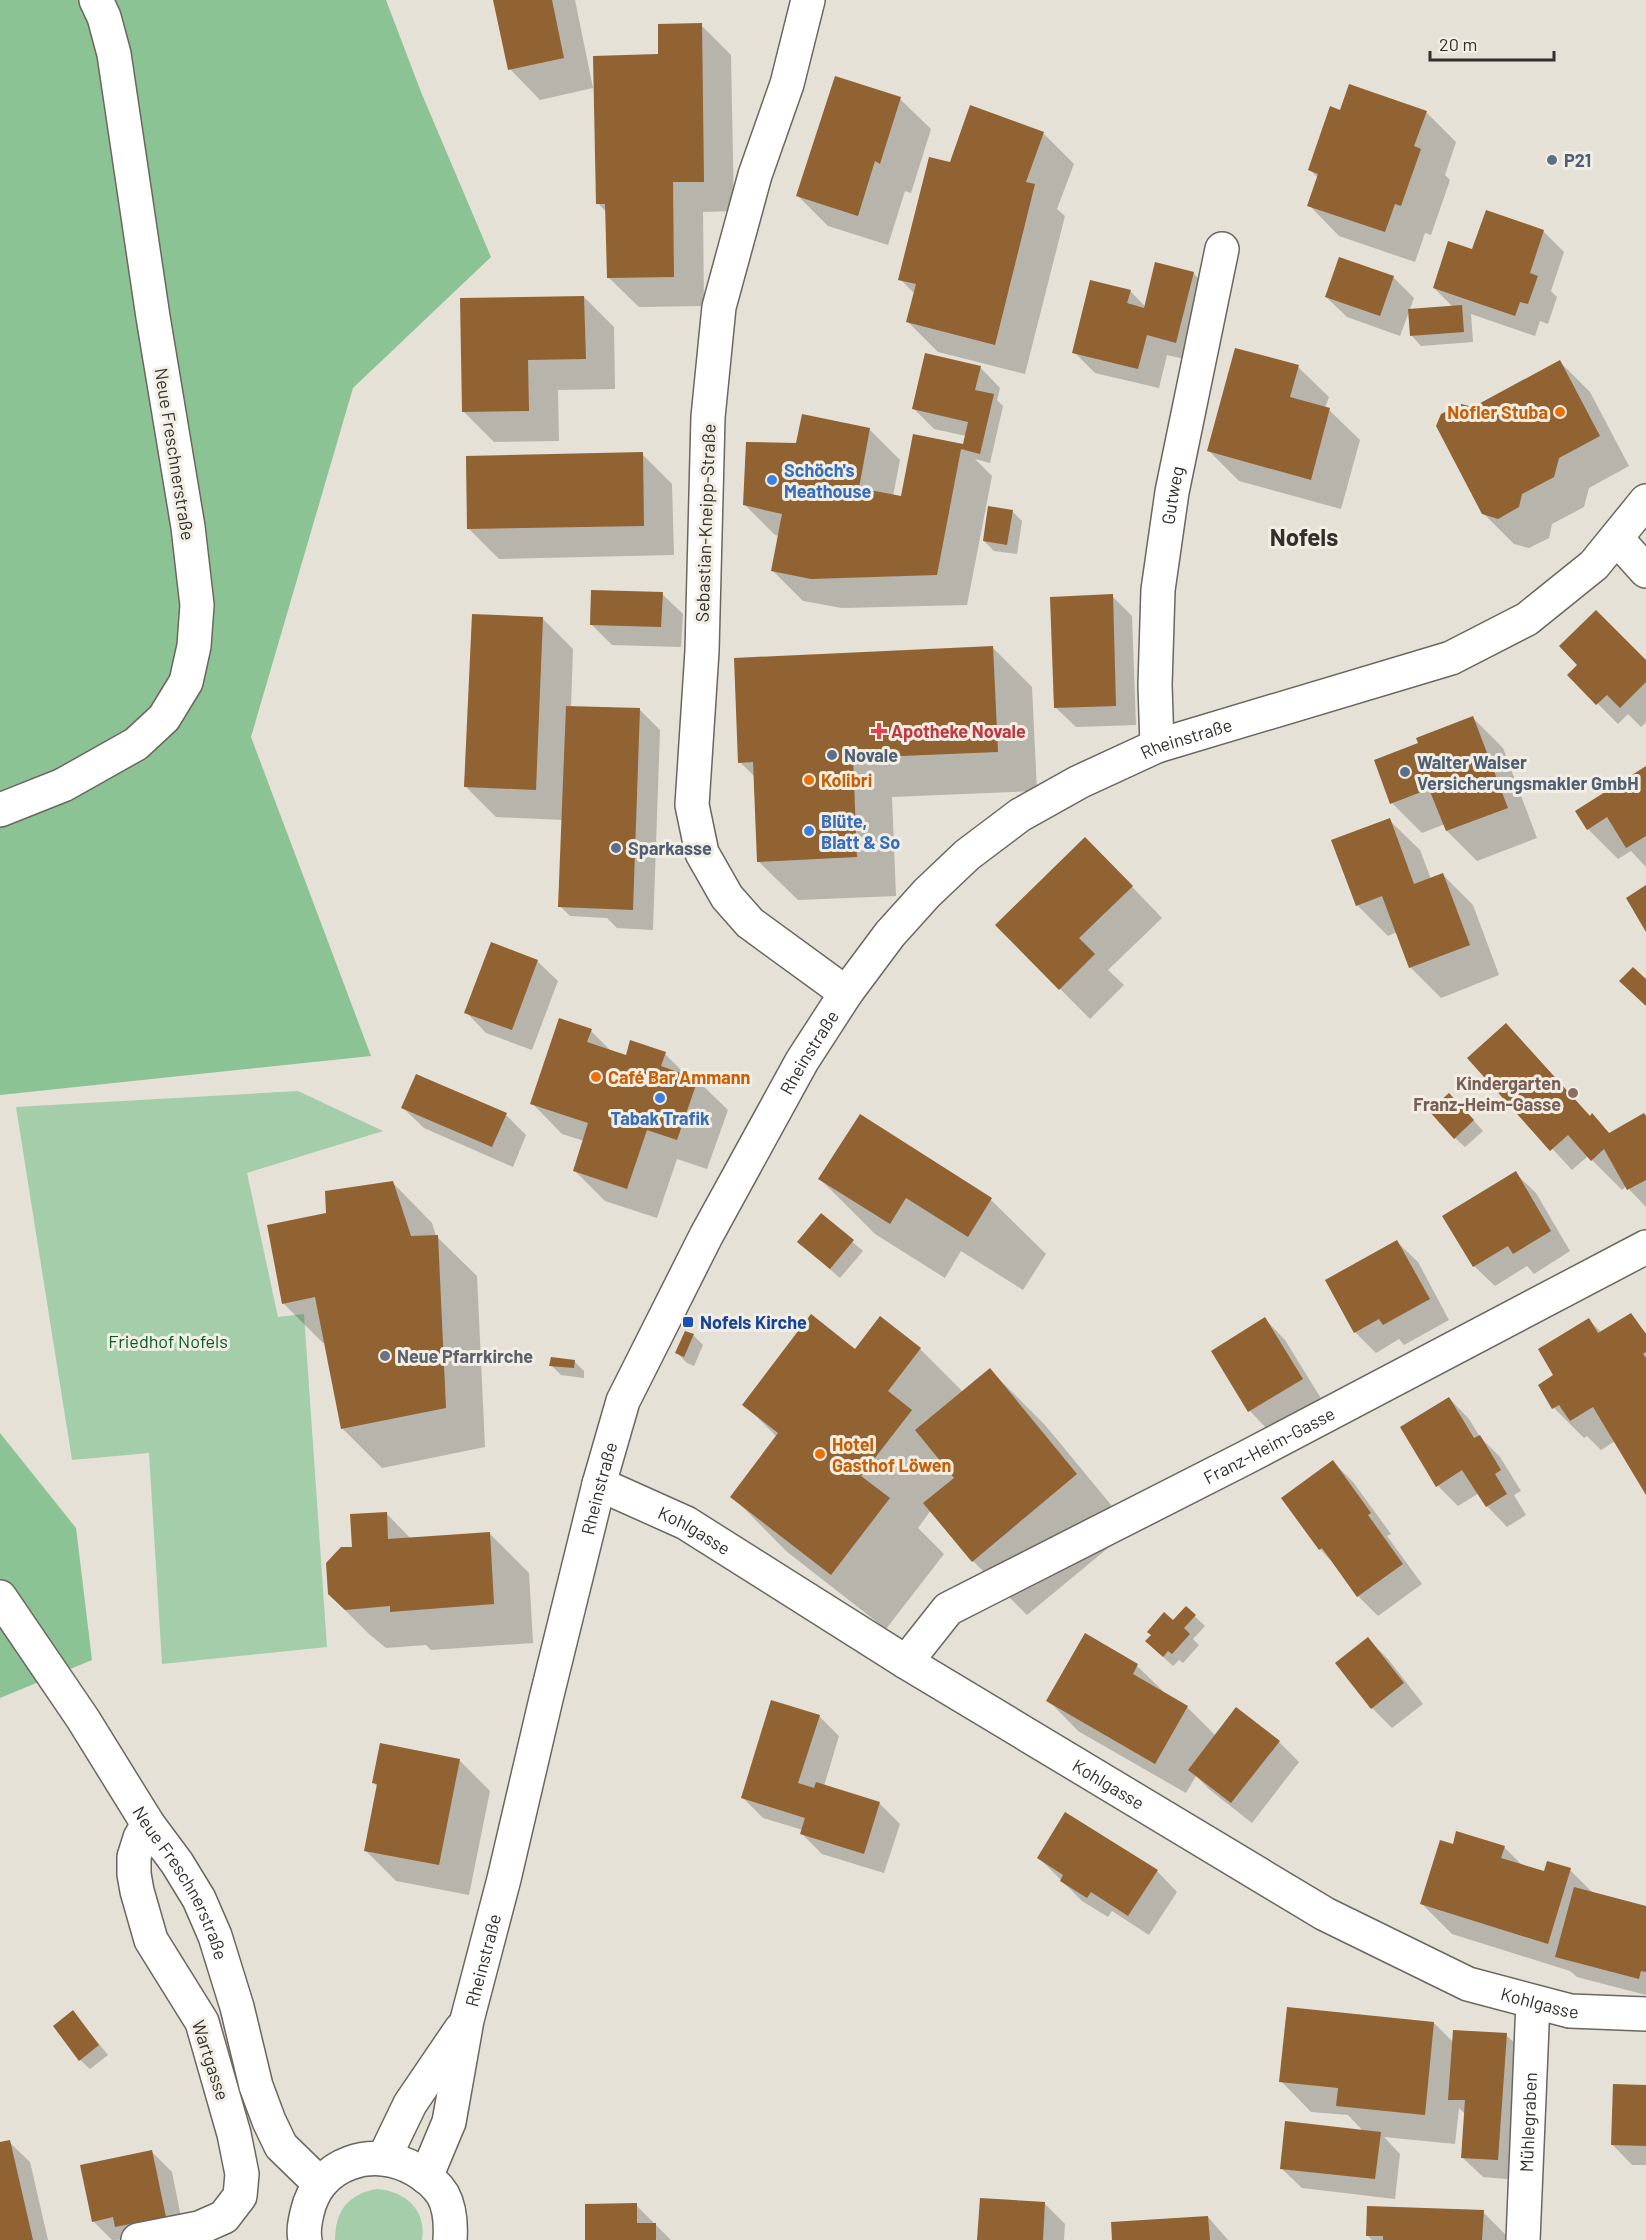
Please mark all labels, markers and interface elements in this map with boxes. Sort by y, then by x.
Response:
scale bar [1430,24,1554,62]
text: 20 m [1439,33,1477,55]
place label: P21 [1564,149,1591,171]
marker: P21 [1545,153,1559,167]
street label: Neue Freschnerstraße [150,366,200,542]
place label: Nofler Stuba [1447,401,1548,423]
marker: Nofler Stuba [1553,405,1567,419]
street label: Sebastian-Kneipp-Straße [691,423,719,623]
place label: Schöch's Meathouse [784,459,871,502]
street label: Gutweg [1156,464,1188,526]
marker: Schöch's Meathouse [765,473,779,487]
district label: Nofels [1270,522,1338,551]
street label: Rheinstraße [1137,713,1235,763]
place label: Apotheke Novale [891,720,1026,742]
marker: Apotheke Novale [872,724,886,738]
place label: Novale [844,744,898,766]
marker: Novale [825,748,839,762]
place label: Walter Walser Versicherungsmakler GmbH [1417,751,1638,794]
marker: Walter Walser Versicherungsmakler GmbH [1398,765,1412,779]
place label: Kolibri [821,769,872,791]
marker: Kolibri [802,773,816,787]
place label: Blüte, Blatt & So [821,810,900,853]
marker: Blüte, Blatt & So [802,824,816,838]
place label: Sparkasse [628,837,712,859]
marker: Sparkasse [609,841,623,855]
street label: Rheinstraße [775,1006,843,1098]
place label: Café Bar Ammann [608,1066,750,1088]
marker: Café Bar Ammann [589,1070,603,1084]
place label: Kindergarten Franz-Heim-Gasse [1413,1072,1561,1115]
marker: Kindergarten Franz-Heim-Gasse [1566,1086,1580,1100]
marker: Tabak Trafik [653,1091,667,1105]
place label: Tabak Trafik [610,1107,710,1129]
place label: Nofels Kirche [700,1311,807,1333]
marker: Nofels Kirche [681,1315,695,1329]
park label: Friedhof Nofels [108,1330,228,1352]
place label: Neue Pfarrkirche [397,1345,533,1367]
marker: Neue Pfarrkirche [378,1349,392,1363]
street label: Franz-Heim-Gasse [1200,1402,1338,1488]
place label: Hotel Gasthof Löwen [832,1433,951,1476]
street label: Rheinstraße [576,1439,622,1537]
marker: Hotel Gasthof Löwen [813,1447,827,1461]
street label: Kohlgasse [655,1501,735,1559]
street label: Kohlgasse [1069,1754,1149,1814]
street label: Neue Freschnerstraße [128,1802,233,1962]
street label: Rheinstraße [460,1911,505,2009]
street label: Kohlgasse [1498,1982,1579,2022]
street label: Wartgasse [188,2017,234,2103]
street label: Mühlegraben [1515,2071,1541,2173]

